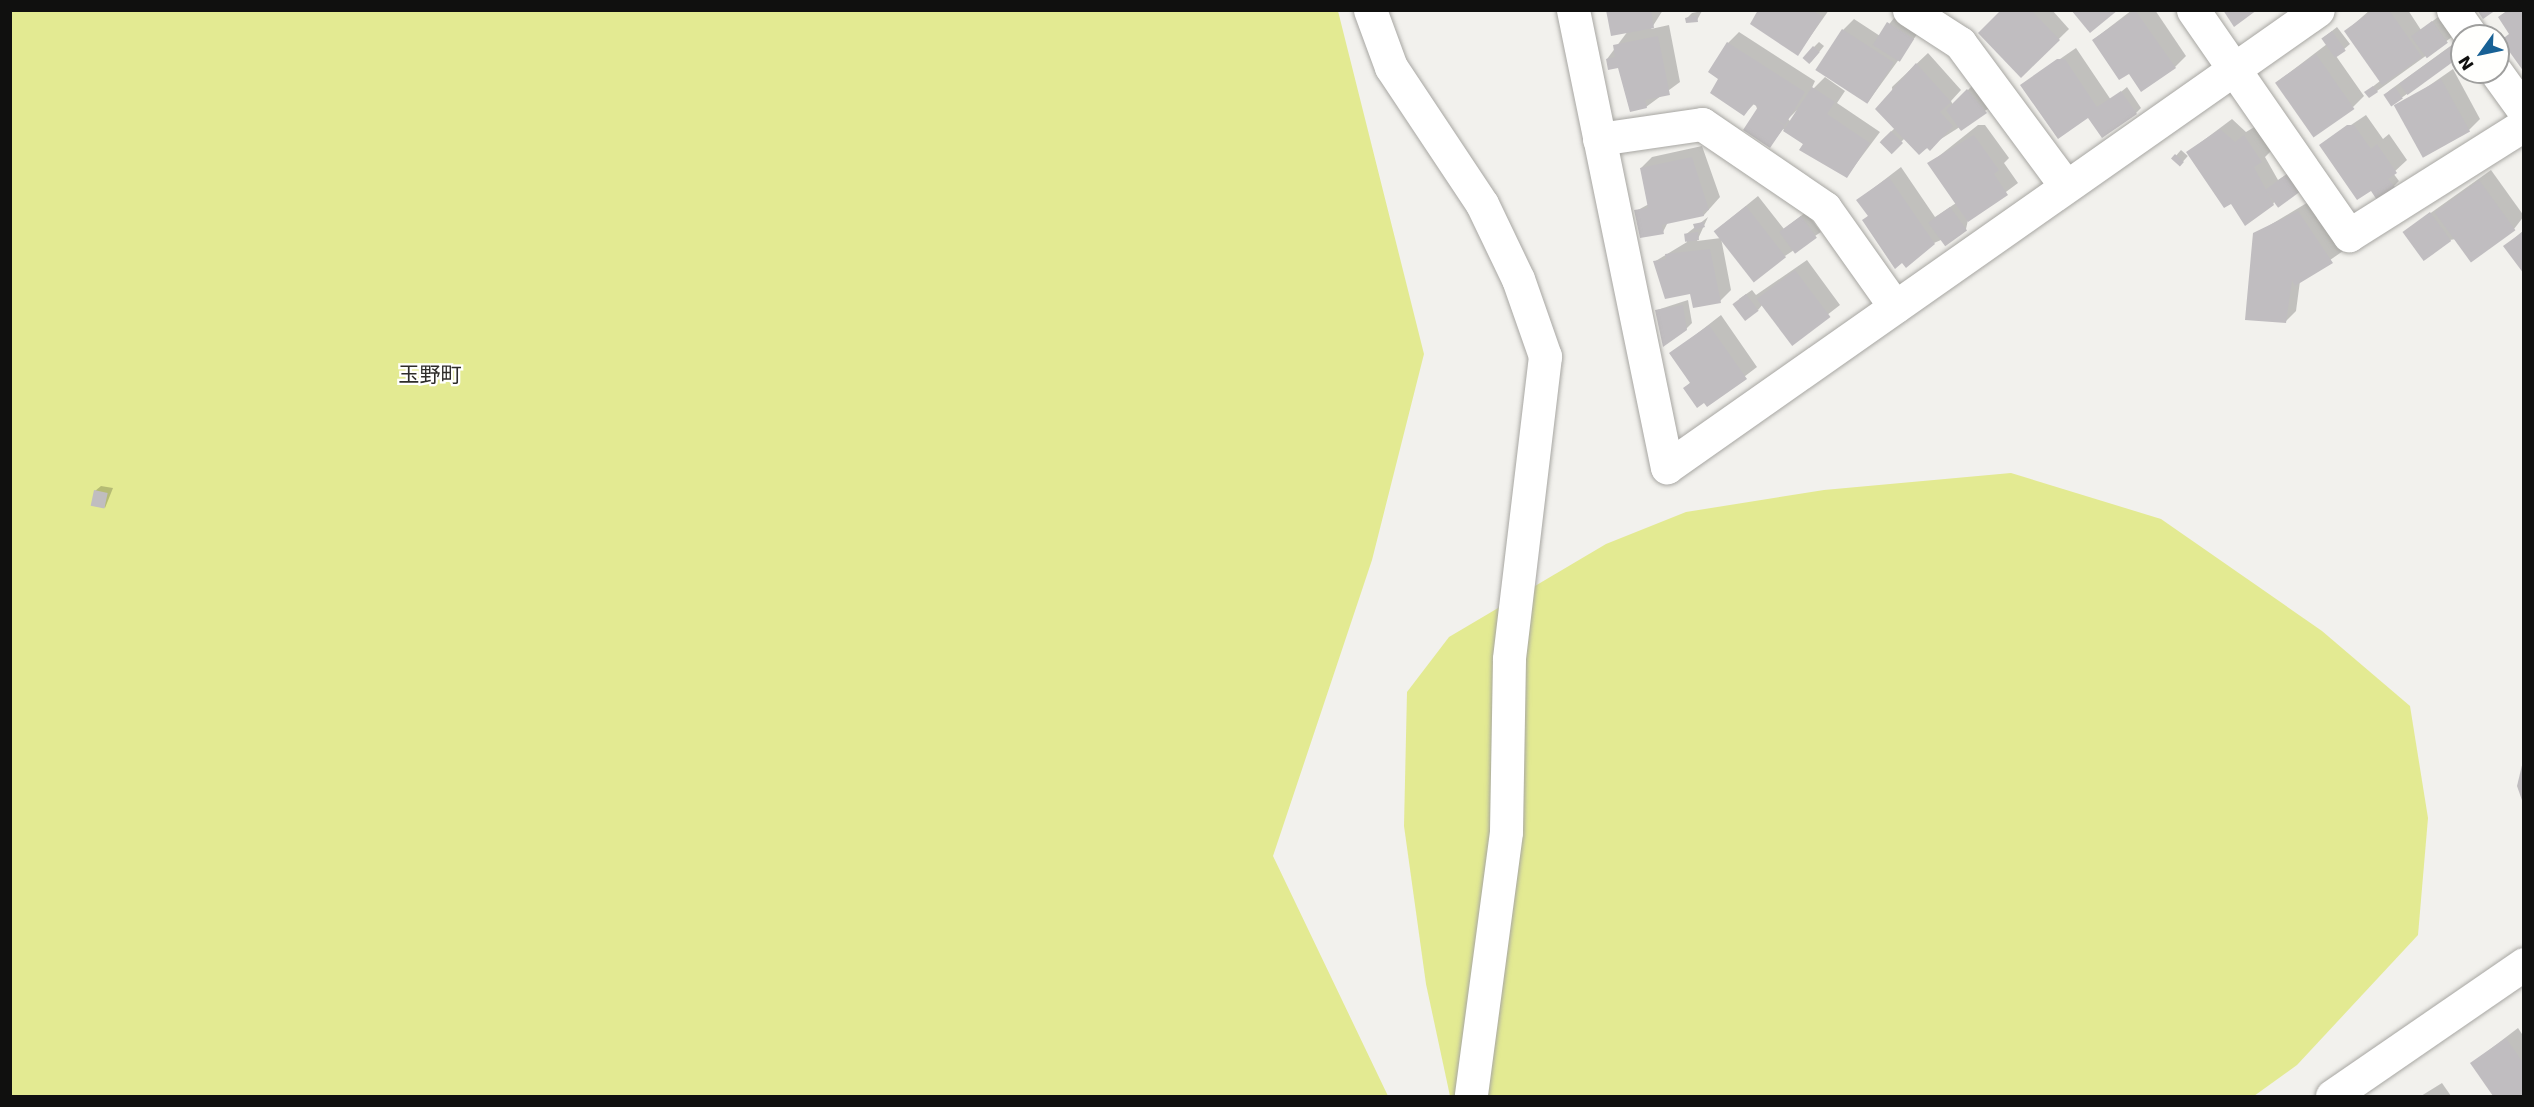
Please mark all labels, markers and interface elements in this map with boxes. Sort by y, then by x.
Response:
north arrow [2450,24,2510,84]
text: N [2455,52,2478,74]
district label: 玉野町 [399,362,461,388]

